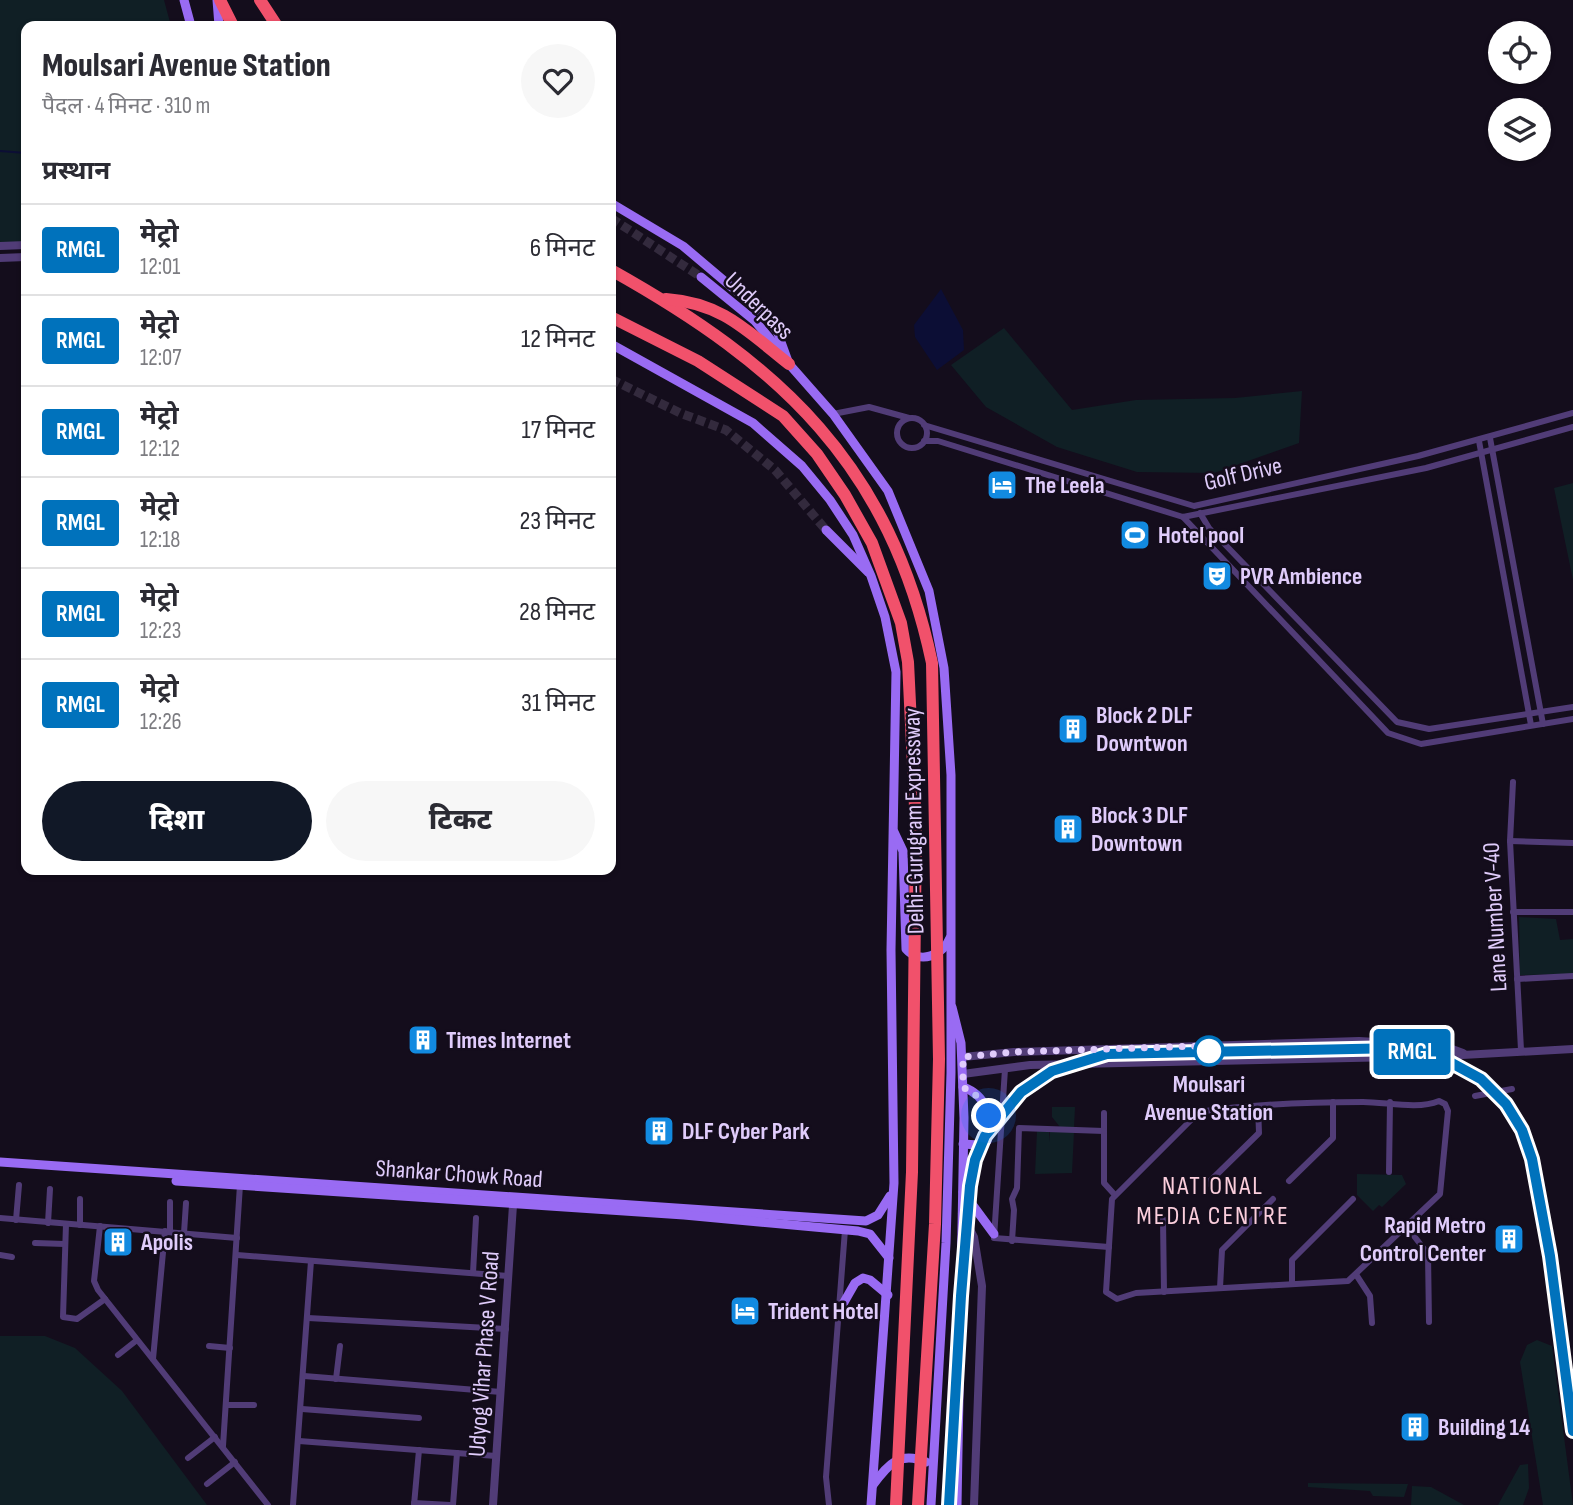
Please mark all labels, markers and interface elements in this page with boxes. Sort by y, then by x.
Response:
map controls [1488,21,1551,161]
button: locate [1488,21,1551,84]
button: heart [521,44,595,118]
text: Moulsari Avenue Station [42,46,331,86]
text: पैदल · 4 मिनट · 310 m [42,92,210,120]
button: layers [1488,98,1551,161]
text: प्रस्थान [42,156,110,187]
text: मेट्रो [140,219,179,250]
text: 6 मिनट [530,233,595,264]
text: RMGL [56,235,105,264]
text: 12:01 [140,253,180,281]
street label: Underpass [718,266,800,346]
text: मेट्रो [140,310,179,341]
text: 12 मिनट [521,324,595,355]
text: RMGL [56,326,105,355]
text: 12:07 [140,344,182,372]
text: मेट्रो [140,401,179,432]
text: 17 मिनट [522,415,595,446]
text: RMGL [56,417,105,446]
text: 12:12 [140,435,180,463]
street label: Golf Drive [1201,451,1285,497]
hotel icon: The Leela [985,468,1019,502]
place label: The Leela [1025,471,1104,500]
text: मेट्रो [140,492,179,523]
text: 23 मिनट [519,506,595,537]
text: RMGL [56,508,105,537]
sports icon: Hotel pool [1118,518,1152,552]
place label: Hotel pool [1158,521,1244,550]
text: 12:18 [140,526,180,554]
theatre icon: PVR Ambience [1200,559,1234,593]
place label: PVR Ambience [1240,562,1362,591]
text: मेट्रो [140,583,179,614]
text: 28 मिनट [519,597,595,628]
text: RMGL [56,599,105,628]
text: 12:23 [140,617,181,645]
text: मेट्रो [140,674,179,705]
text: 31 मिनट [521,688,595,719]
text: RMGL [56,690,105,719]
place label: Block 2 DLF Downtwon [1096,701,1193,758]
text: 12:26 [140,708,182,736]
street label: Delhi-Gurugram Expressway [898,708,930,934]
building icon: Block 2 DLF Downtwon [1056,712,1090,746]
button: दिशा [42,781,312,861]
button: टिकट [326,781,595,861]
place label: Block 3 DLF Downtown [1091,801,1188,858]
building icon: Block 3 DLF Downtown [1051,812,1085,846]
street label: Lane Number V-40 [1477,842,1513,992]
building icon: Times Internet [406,1023,440,1057]
place label: Times Internet [446,1026,571,1055]
line badge: RMGL [1363,1029,1461,1075]
marker: Moulsari Avenue Station [1194,1036,1224,1066]
text: RMGL [1388,1037,1436,1066]
place label: Moulsari Avenue Station [1144,1070,1273,1127]
your location [971,1098,1006,1133]
building icon: DLF Cyber Park [642,1114,676,1148]
place label: DLF Cyber Park [682,1117,810,1146]
street label: Shankar Chowk Road [374,1154,544,1194]
district label: NATIONAL MEDIA CENTRE [1136,1171,1290,1232]
place label: Rapid Metro Control Center [1360,1211,1487,1268]
building icon: Rapid Metro Control Center [1492,1222,1526,1256]
building icon: Apolis [101,1225,135,1259]
place label: Apolis [140,1228,193,1257]
street label: Udyog Vihar Phase V Road [462,1250,506,1458]
hotel icon: Trident Hotel [728,1294,762,1328]
place label: Trident Hotel [768,1297,879,1326]
building icon: Building 14 [1398,1410,1432,1444]
place label: Building 14 [1438,1413,1530,1442]

